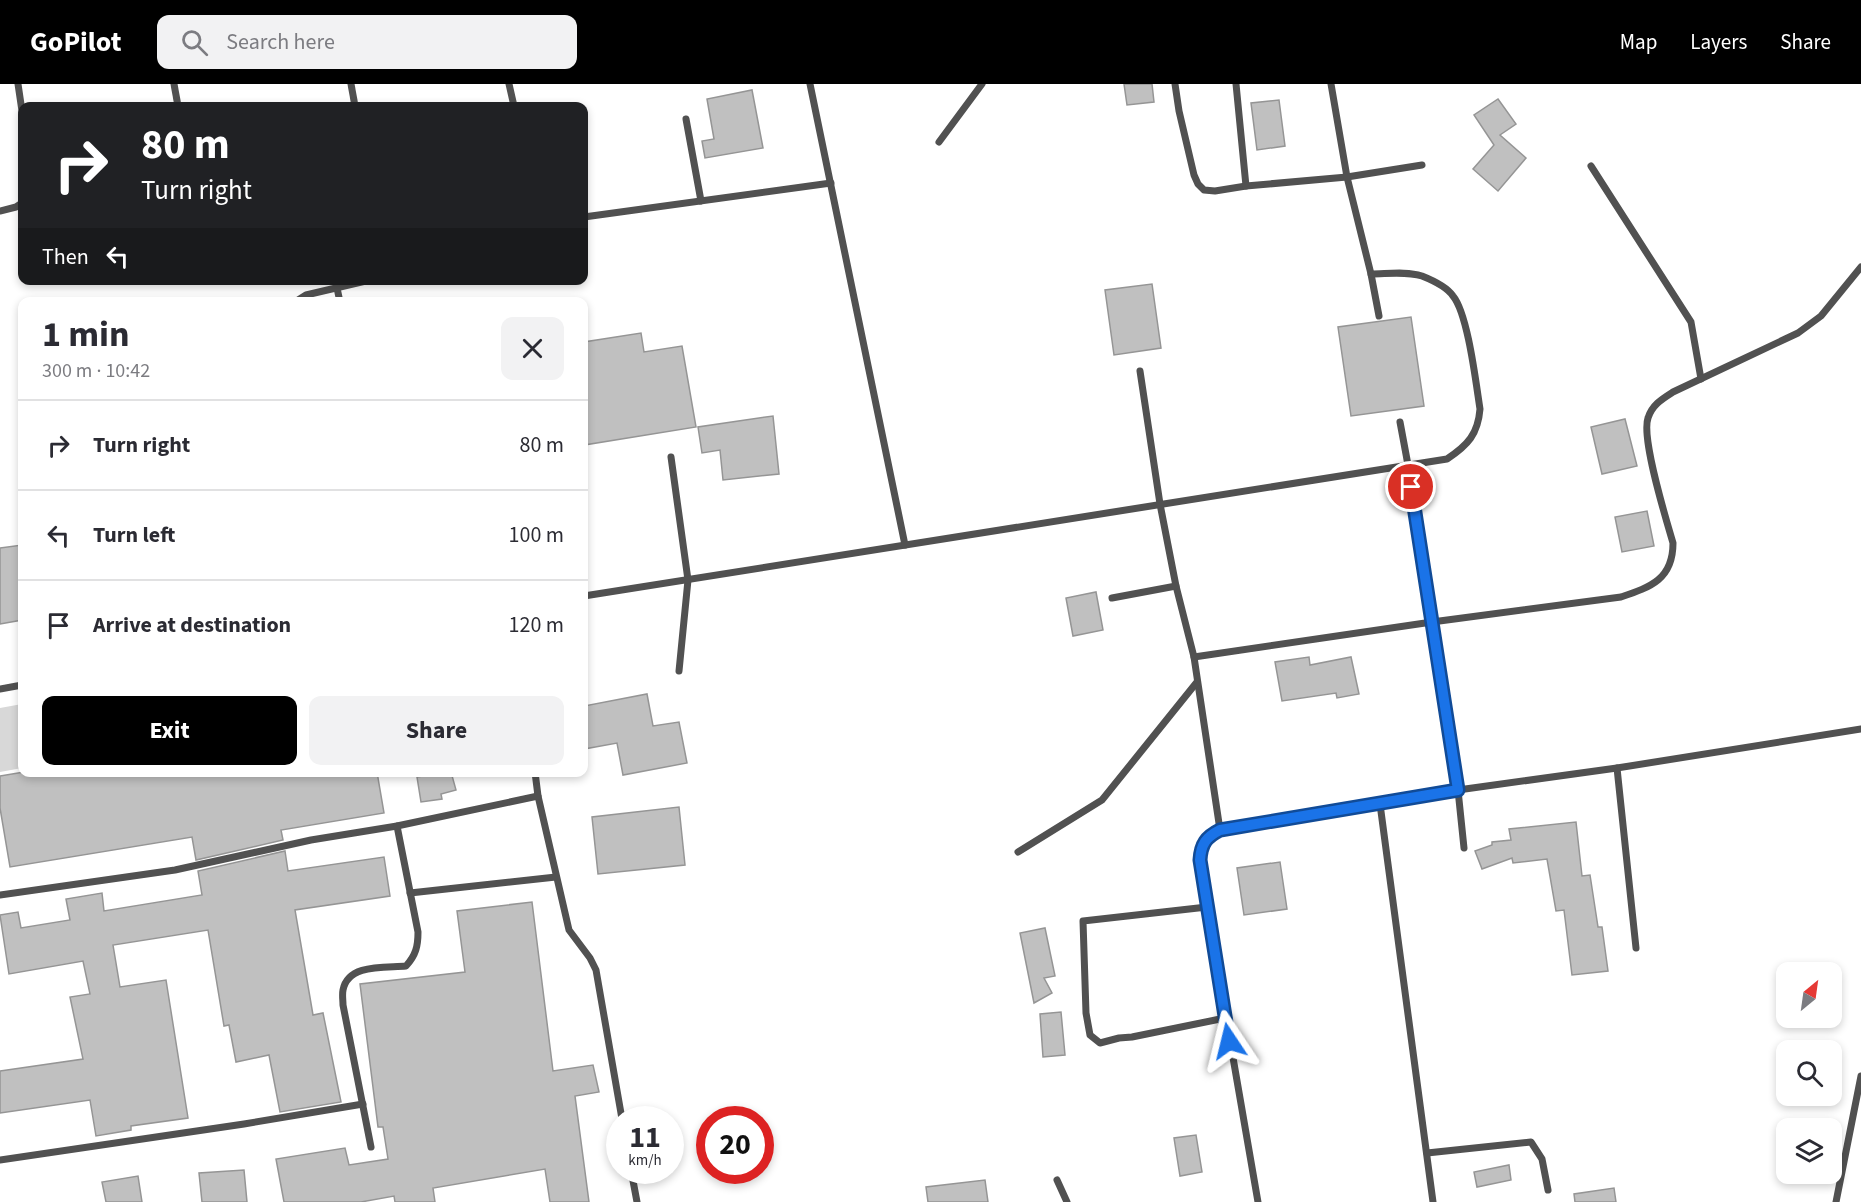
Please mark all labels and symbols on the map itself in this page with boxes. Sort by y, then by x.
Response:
pin [1385,461,1436,512]
north arrow [1776,962,1842,1028]
position arrow [1197,1009,1261,1073]
speed limit sign: 20 [696,1106,774,1184]

